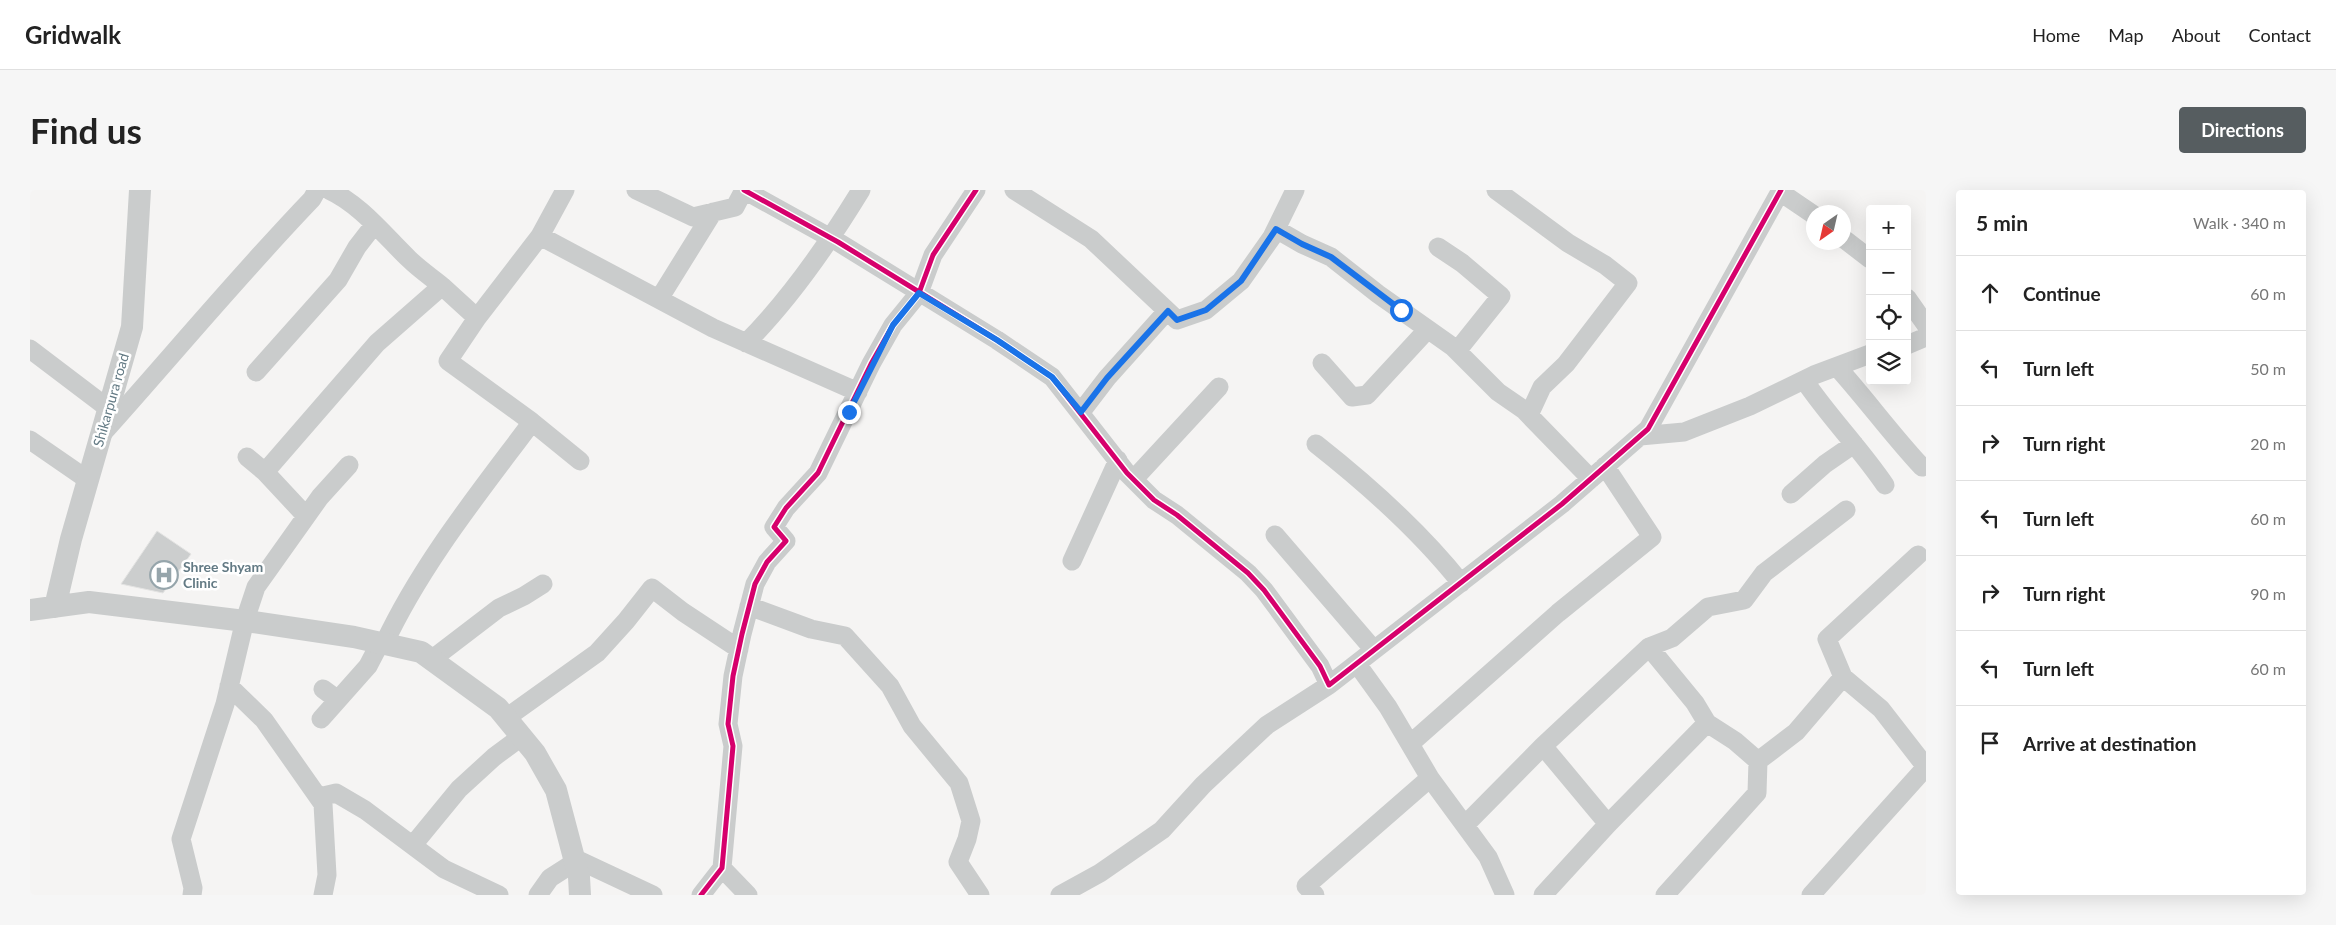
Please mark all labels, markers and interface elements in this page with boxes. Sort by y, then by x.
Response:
text: Gridwalk [25,20,121,49]
text: Home [2032,24,2080,46]
text: Map [2108,24,2144,46]
text: About [2172,24,2221,46]
text: Contact [2249,24,2311,46]
button: Directions [2179,107,2306,153]
text: Find us [30,109,142,151]
north arrow [1806,205,1851,250]
map controls [1866,205,1911,385]
button: + [1866,205,1911,250]
text: 5 min [1976,210,2028,235]
text: Walk · 340 m [2193,213,2286,232]
button: − [1866,250,1911,295]
icon: ahead [1976,279,2004,307]
text: Continue [2023,282,2101,305]
text: 60 m [2250,284,2286,303]
button: locate [1866,295,1911,340]
route start [1390,299,1413,322]
button: layers [1866,340,1911,385]
street label: Shikarpura road [89,351,132,449]
icon: left [1976,354,2004,382]
text: Turn left [2023,357,2094,380]
text: 50 m [2250,359,2286,378]
route end [838,401,861,424]
icon: right [1976,429,2004,457]
text: Turn right [2023,432,2105,455]
text: 20 m [2250,434,2286,453]
icon: left [1976,504,2004,532]
text: Turn left [2023,507,2094,530]
text: 60 m [2250,509,2286,528]
place label: Shree Shyam Clinic [183,558,263,591]
hospital icon: Shree Shyam Clinic [149,560,179,590]
icon: right [1976,579,2004,607]
text: Turn right [2023,582,2105,605]
text: 90 m [2250,584,2286,603]
icon: left [1976,654,2004,682]
text: Turn left [2023,657,2094,680]
text: 60 m [2250,659,2286,678]
icon: arrive [1976,729,2004,757]
text: Arrive at destination [2023,732,2196,755]

